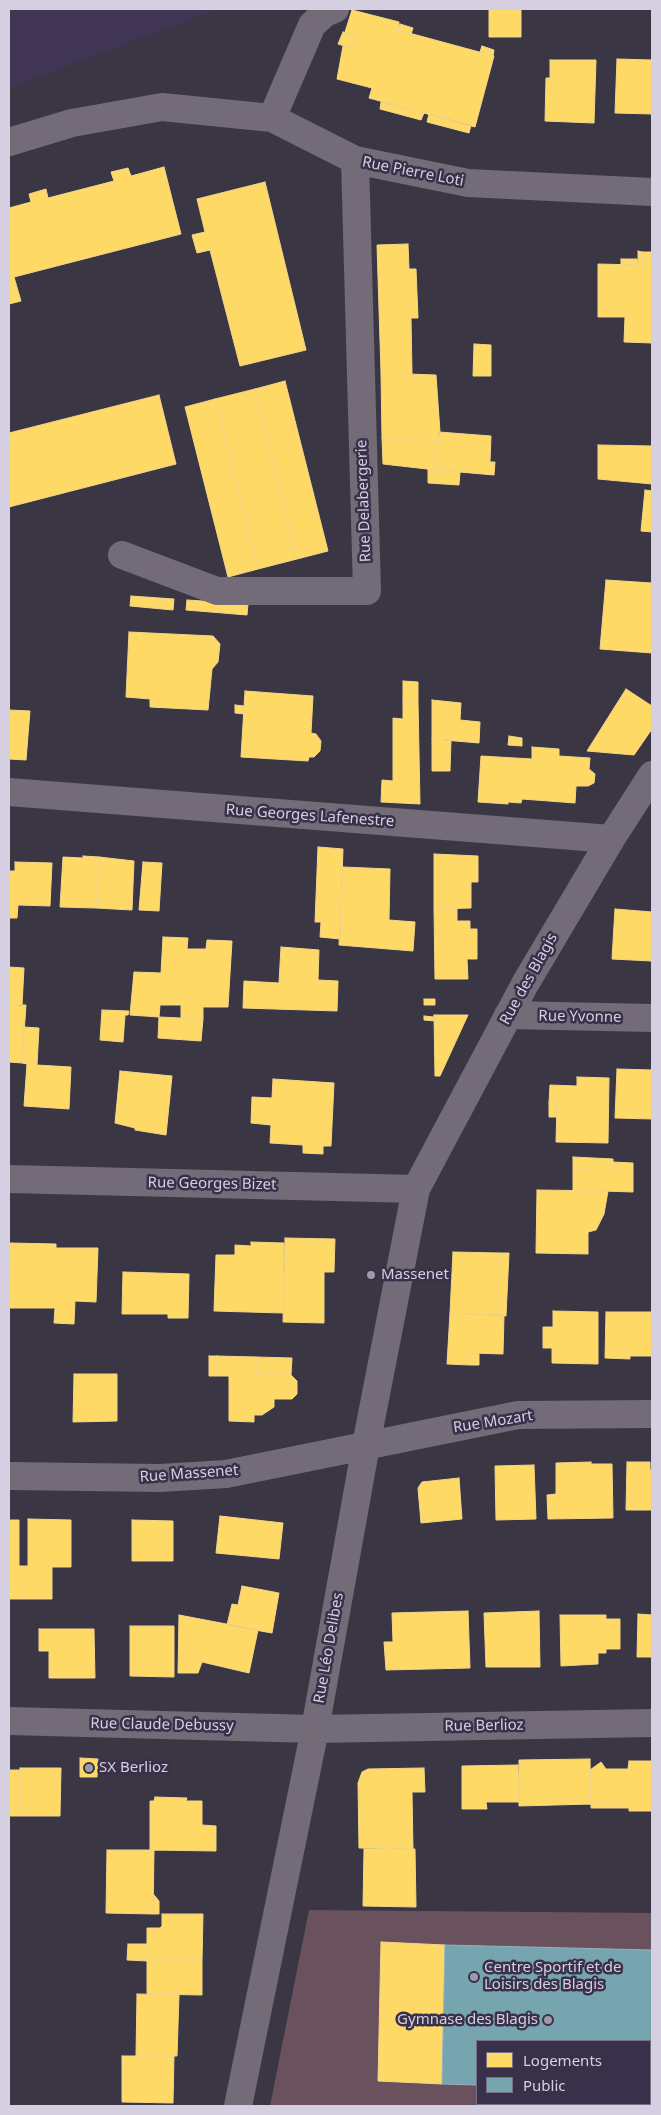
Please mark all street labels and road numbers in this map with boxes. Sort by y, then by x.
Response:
street label: Rue Pierre Loti [361,153,465,191]
street label: Rue Delabergerie [353,439,375,563]
street label: Rue Georges Lafenestre [225,801,395,831]
street label: Rue des Blagis [496,930,562,1028]
street label: Rue Yvonne [538,1007,622,1027]
street label: Rue Georges Bizet [147,1174,277,1194]
street label: Rue Mozart [452,1407,534,1437]
street label: Rue Massenet [139,1462,239,1486]
street label: Rue Léo Delibes [310,1591,348,1705]
street label: Rue Claude Debussy [90,1715,234,1735]
street label: Rue Berlioz [444,1716,524,1736]

